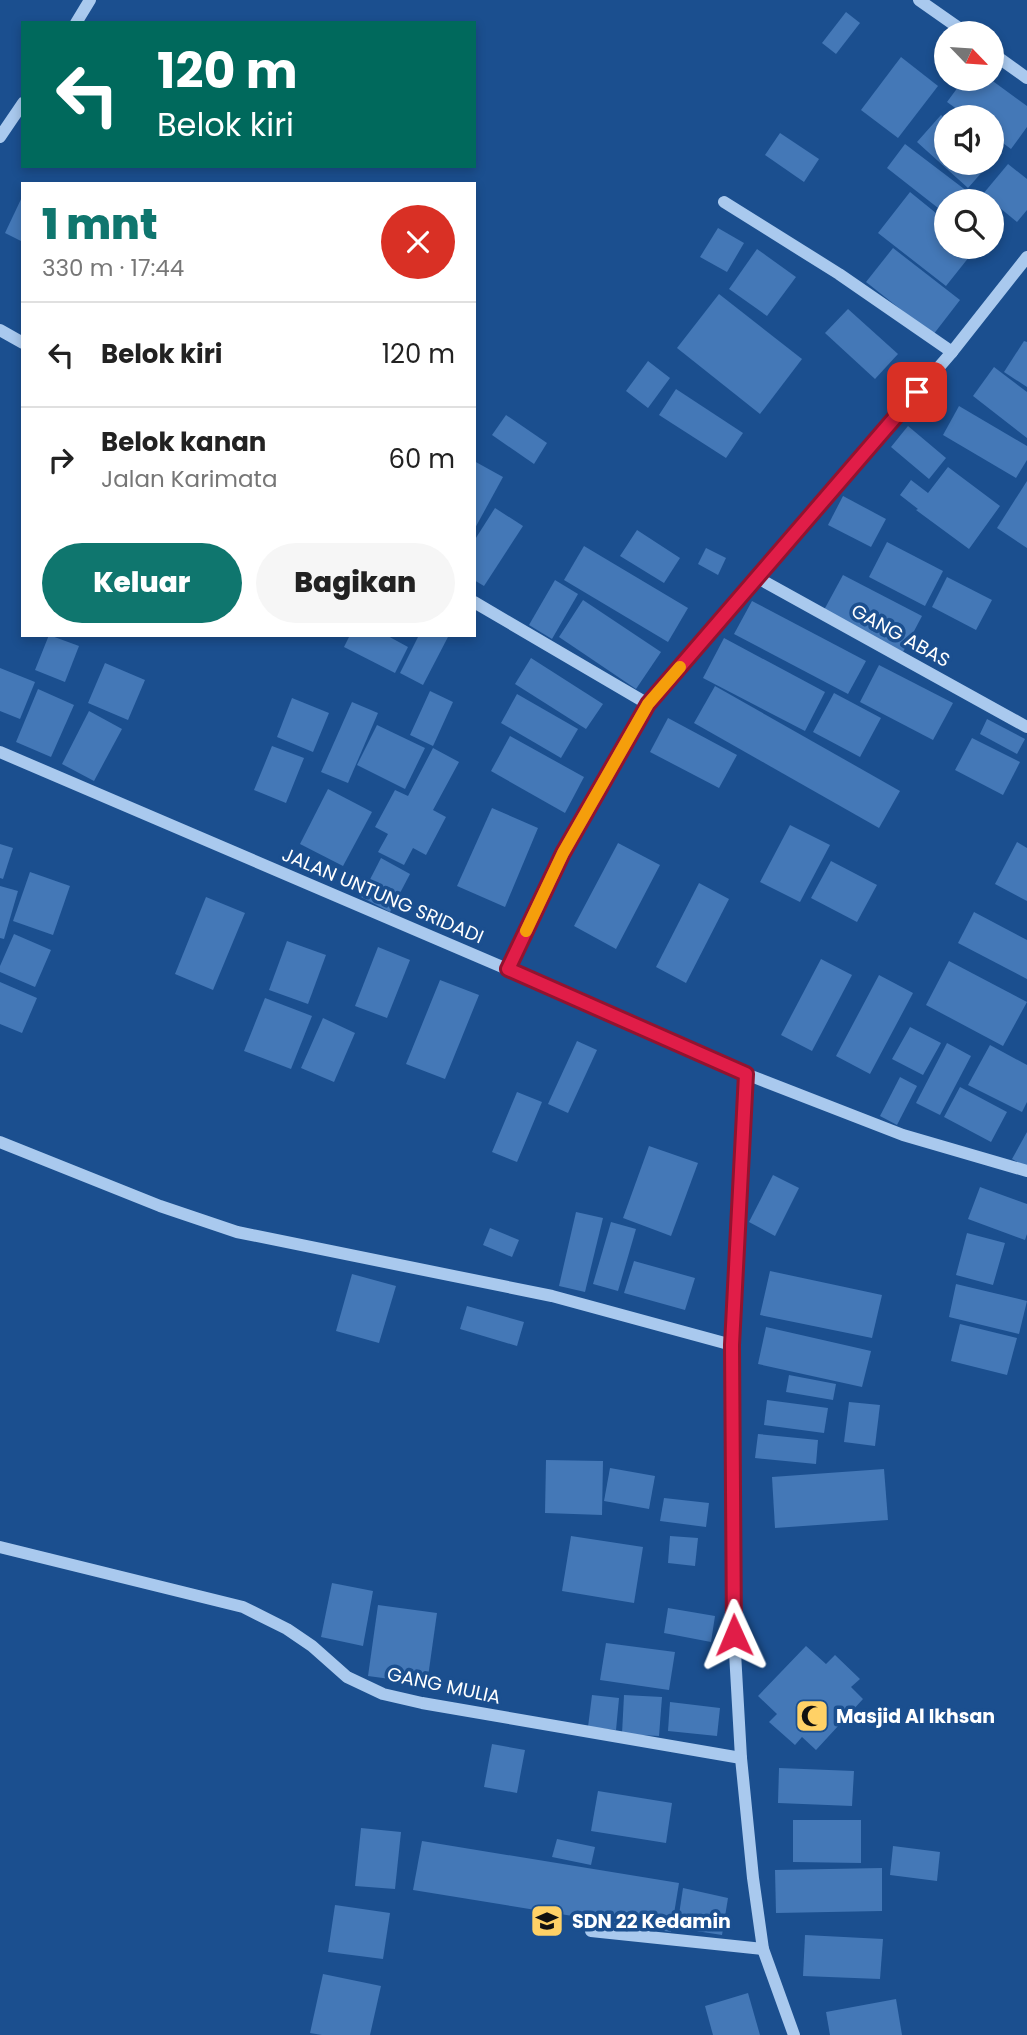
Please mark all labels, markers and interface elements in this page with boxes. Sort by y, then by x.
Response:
north arrow [934,21,1004,91]
map controls [934,21,1004,259]
text: 120 m [157,37,298,105]
icon: left [42,49,133,140]
text: Belok kiri [157,102,294,147]
button: sound [934,105,1004,175]
button: search [934,189,1004,259]
text: 1 mnt [42,195,158,254]
button: close [381,205,455,279]
text: 330 m · 17:44 [42,252,184,284]
icon: left [42,336,80,374]
text: Belok kiri [101,336,223,372]
text: 120 m [382,336,455,372]
pin [887,362,947,422]
icon: arrive [898,373,936,411]
text: Belok kanan [101,424,266,460]
icon: right [42,441,80,479]
text: 60 m [388,441,455,477]
text: Jalan Karimata [101,463,278,495]
button: Keluar [42,543,242,623]
button: Bagikan [256,543,455,623]
street label: GANG ABAS [846,597,955,674]
street label: JALAN UNTUNG SRIDADI [278,841,488,950]
position arrow [697,1598,771,1672]
street label: GANG MULIA [385,1660,503,1711]
mosque icon: Masjid Al Ikhsan [793,1697,831,1735]
place label: Masjid Al Ikhsan [836,1703,995,1730]
school or university icon: SDN 22 Kedamin [528,1902,566,1940]
place label: SDN 22 Kedamin [572,1908,731,1935]

